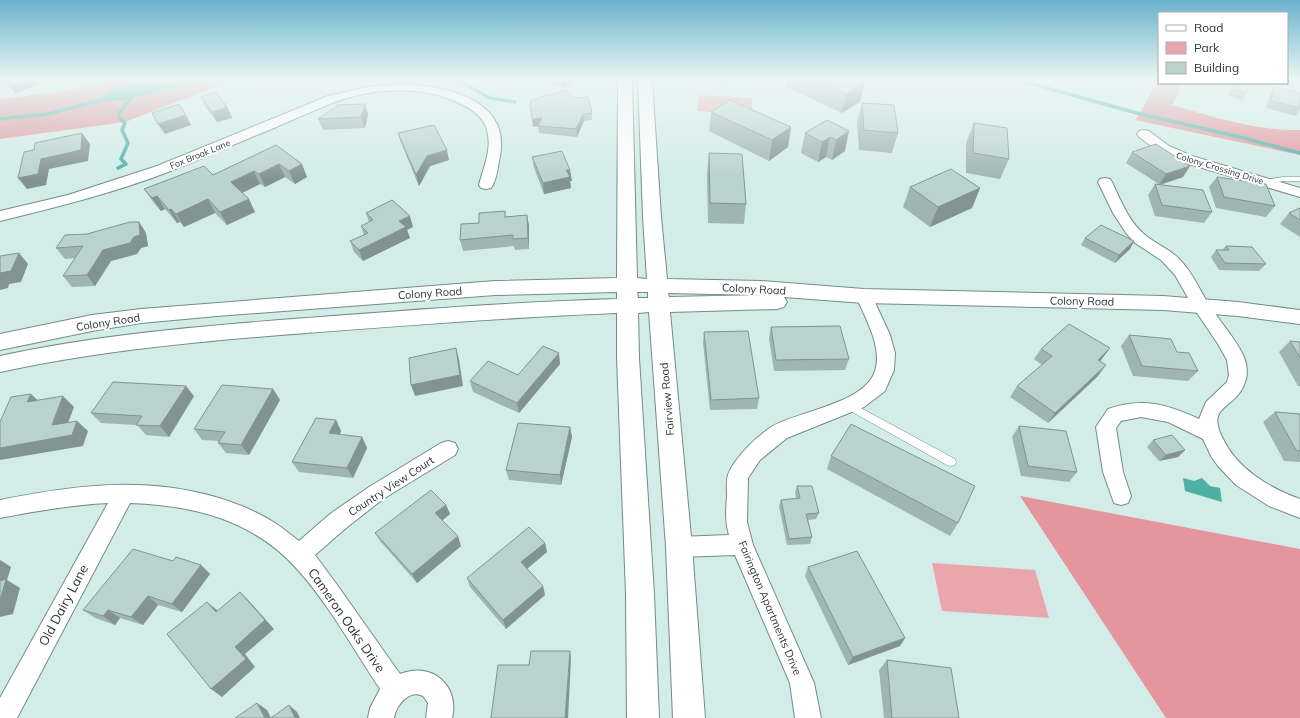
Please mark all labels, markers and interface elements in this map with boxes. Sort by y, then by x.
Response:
legend [1158,12,1288,84]
text: Road [1194,20,1223,35]
text: Park [1194,40,1220,55]
text: Building [1194,60,1239,75]
street label: Fox Brook Lane [168,137,232,171]
street label: Colony Crossing Drive [1175,149,1265,188]
street label: Colony Road [721,280,787,298]
street label: Colony Road [397,284,463,302]
street label: Colony Road [1050,293,1114,309]
street label: Colony Road [75,310,141,334]
street label: Fairview Road [657,362,677,436]
street label: Country View Court [345,453,437,519]
street label: Fairington Apartments Drive [735,539,805,677]
street label: Old Dairy Lane [35,562,91,648]
street label: Cameron Oaks Drive [305,565,389,675]

